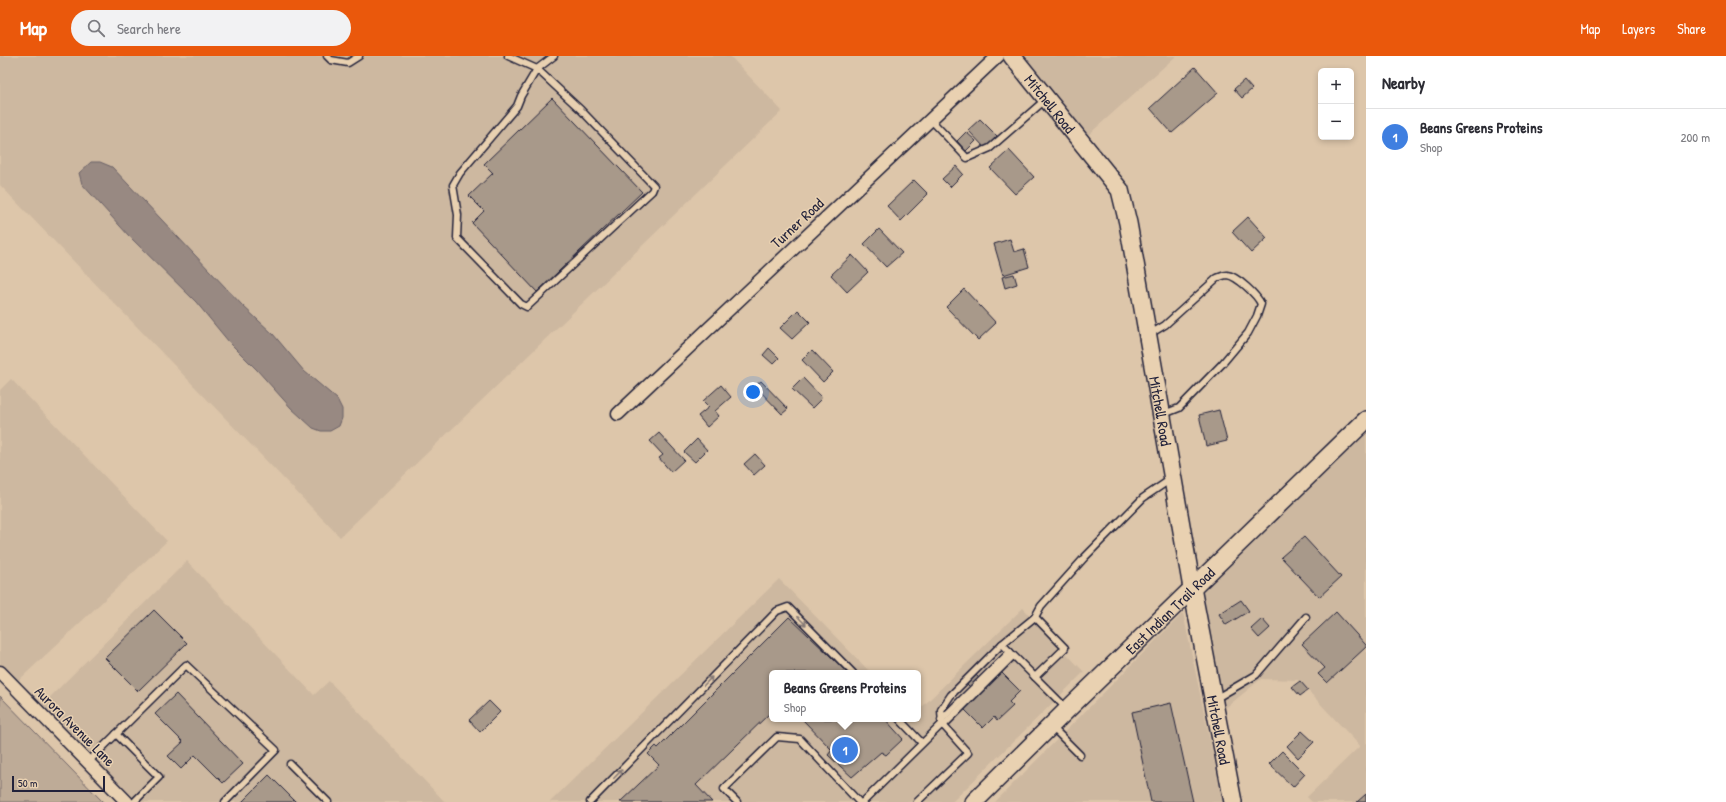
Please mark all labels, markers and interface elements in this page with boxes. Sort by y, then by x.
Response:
search box [71,10,351,46]
text: Map [20,15,47,41]
icon: search [85,17,107,39]
text: Search here [117,18,181,39]
text: Map [1580,19,1600,38]
text: Layers [1622,19,1655,38]
text: Share [1677,19,1706,38]
map controls [1318,68,1354,140]
button: + [1318,68,1354,104]
street label: Mitchell Road [1020,70,1081,137]
text: Nearby [1382,71,1425,94]
button: − [1318,104,1354,140]
text: Beans Greens Proteins [1420,117,1542,138]
text: 1 [1393,128,1397,146]
text: 200 m [1680,128,1710,146]
text: Shop [1420,138,1442,156]
street label: Turner Road [766,193,828,253]
street label: Mitchell Road [1145,375,1177,448]
your location [743,382,763,402]
street label: East Indian Trail Road [1121,562,1219,658]
one-way arrow [797,616,807,626]
popup [769,670,921,722]
one-way arrow [704,676,713,686]
text: Beans Greens Proteins [784,677,906,698]
street label: Aurora Avenue Lane [30,681,120,771]
street label: Mitchell Road [1202,693,1236,766]
text: Shop [784,698,806,716]
pin: 1 [832,735,858,765]
one-way arrow [613,769,623,779]
scale bar [12,774,105,793]
text: 50 m [18,776,38,790]

